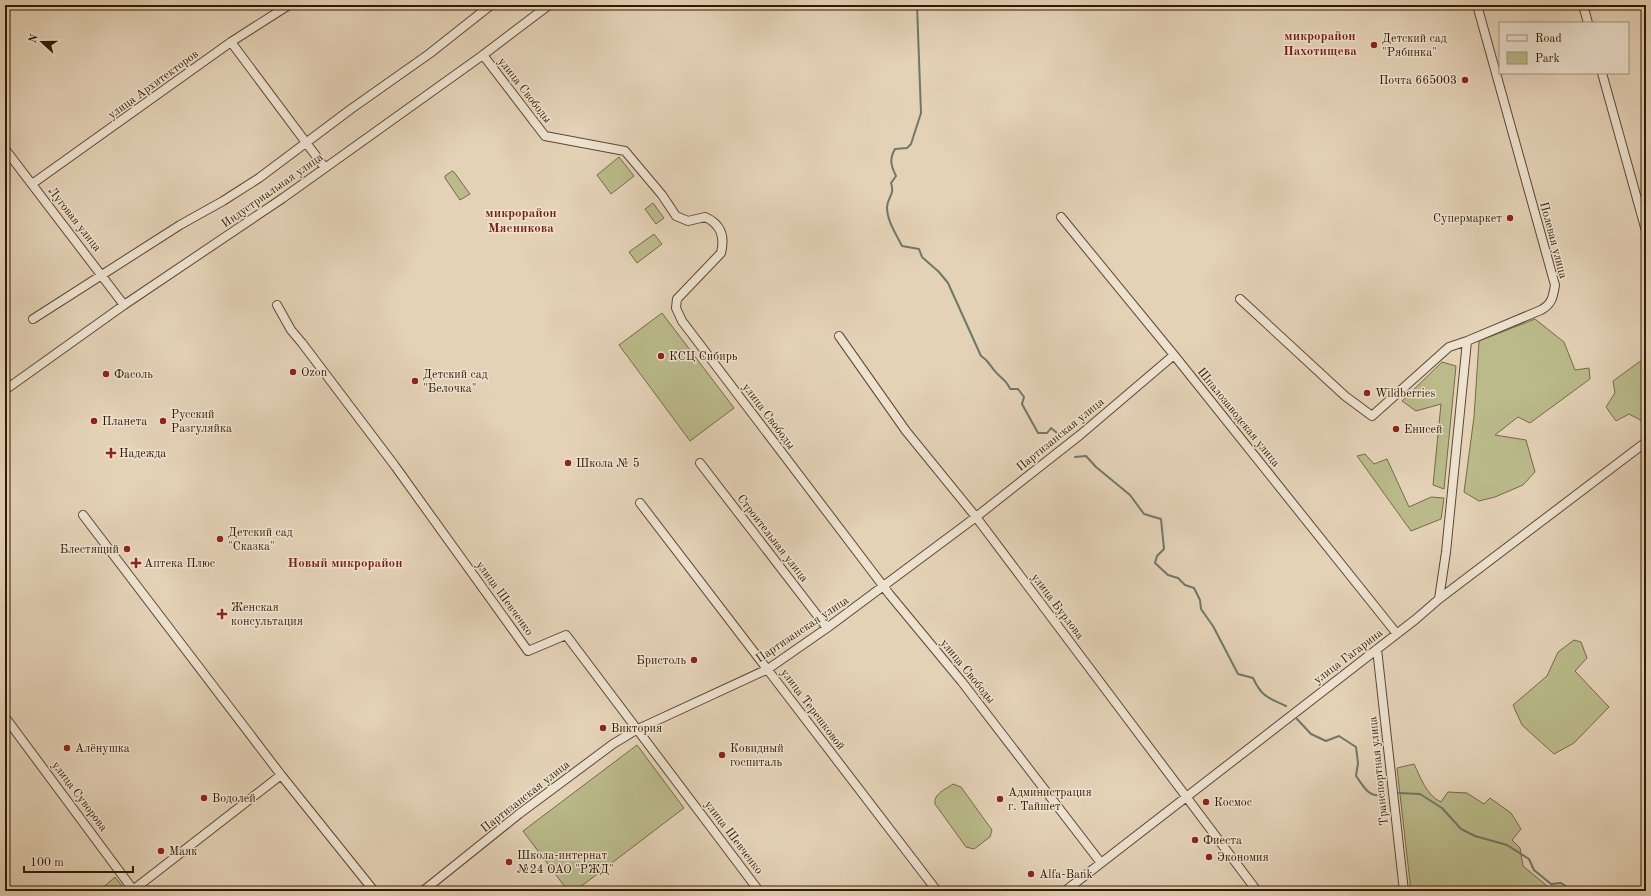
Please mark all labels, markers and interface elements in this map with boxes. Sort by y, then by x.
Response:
north arrow [22,22,62,62]
legend [1499,22,1629,74]
district label: микрорайон Пахотищева [1283,30,1357,58]
text: N [27,33,41,45]
place label: Детский сад "Рябинка" [1382,33,1447,59]
text: Road [1535,33,1562,45]
marker: Детский сад "Рябинка" [1369,40,1379,50]
street label: улица Архитекторов [106,48,201,122]
text: Park [1535,53,1560,65]
street label: улица Свободы [495,56,553,126]
place label: Почта 665003 [1379,74,1457,87]
marker: Почта 665003 [1460,75,1470,85]
street label: Индустриальная улица [220,151,326,230]
street label: Луговая улица [45,185,103,254]
street label: Полевая улица [1537,201,1569,280]
district label: микрорайон Мясникова [485,207,557,235]
place label: Супермаркет [1433,213,1502,225]
marker: Супермаркет [1505,213,1515,223]
marker: КСЦ Сибирь [656,351,666,361]
place label: КСЦ Сибирь [669,351,738,363]
street label: Шпалозаводская улица [1195,366,1282,469]
marker: Ozon [288,367,298,377]
place label: Ozon [301,367,328,379]
marker: Фасоль [101,369,111,379]
place label: Фасоль [114,369,153,381]
place label: Детский сад "Белочка" [423,369,488,395]
marker: Детский сад "Белочка" [410,376,420,386]
street label: улица Свободы [740,381,797,452]
marker: Wildberries [1362,388,1372,398]
place label: Wildberries [1375,388,1436,400]
street label: Партизанская улица [1015,396,1107,474]
place label: Русский Разгуляйка [171,409,232,435]
marker: Планета [89,416,99,426]
place label: Планета [102,416,147,428]
marker: Русский Разгуляйка [158,416,168,426]
marker: Енисей [1391,424,1401,434]
place label: Енисей [1404,424,1443,436]
marker: Надежда [106,448,116,458]
place label: Надежда [119,448,166,460]
place label: Школа № 5 [576,457,640,470]
marker: Школа № 5 [563,458,573,468]
street label: Строительная улица [734,493,810,585]
place label: Детский сад "Сказка" [228,527,293,553]
marker: Детский сад "Сказка" [215,534,225,544]
place label: Блестящий [60,544,119,556]
marker: Блестящий [122,544,132,554]
district label: Новый микрорайон [288,557,403,570]
marker: Аптека Плюс [131,558,141,568]
place label: Аптека Плюс [144,558,215,570]
street label: улица Шевченко [473,559,535,638]
street label: улица Бурлова [1029,572,1086,642]
street label: Партизанская улица [754,594,851,665]
place label: Женская консультация [231,602,303,628]
marker: Женская консультация [216,608,228,620]
street label: улица Гагарина [1312,627,1385,687]
street label: улица Свободы [938,637,997,706]
place label: Бристоль [636,655,686,667]
marker: Бристоль [689,655,699,665]
street label: улица Терешковой [778,667,847,752]
street label: Транспортная улица [1367,716,1391,826]
marker: Виктория [598,723,608,733]
place label: Виктория [611,723,662,735]
marker: Алёнушка [62,743,72,753]
place label: Алёнушка [75,743,130,755]
place label: Ковидный госпиталь [730,743,784,769]
marker: Ковидный госпиталь [717,750,727,760]
street label: Партизанская улица [479,758,572,835]
street label: улица Суворова [49,759,109,834]
place label: Администрация г. Тайшет [1008,787,1092,813]
marker: Водолей [199,793,209,803]
place label: Водолей [212,793,256,805]
marker: Администрация г. Тайшет [995,794,1005,804]
marker: Космос [1201,797,1211,807]
place label: Космос [1214,797,1252,809]
street label: улица Шевченко [702,799,765,877]
marker: Фиеста [1190,835,1200,845]
place label: Фиеста [1203,835,1242,847]
marker: Маяк [156,846,166,856]
place label: Маяк [169,846,197,858]
scale bar [24,848,133,874]
place label: Школа-интернат №24 ОАО "РЖД" [517,850,614,876]
marker: Экономия [1204,852,1214,862]
place label: Экономия [1217,852,1269,864]
text: 100 m [30,857,64,869]
marker: Школа-интернат №24 ОАО "РЖД" [504,857,514,867]
marker: Alfa-Bank [1026,869,1036,879]
place label: Alfa-Bank [1039,869,1093,881]

